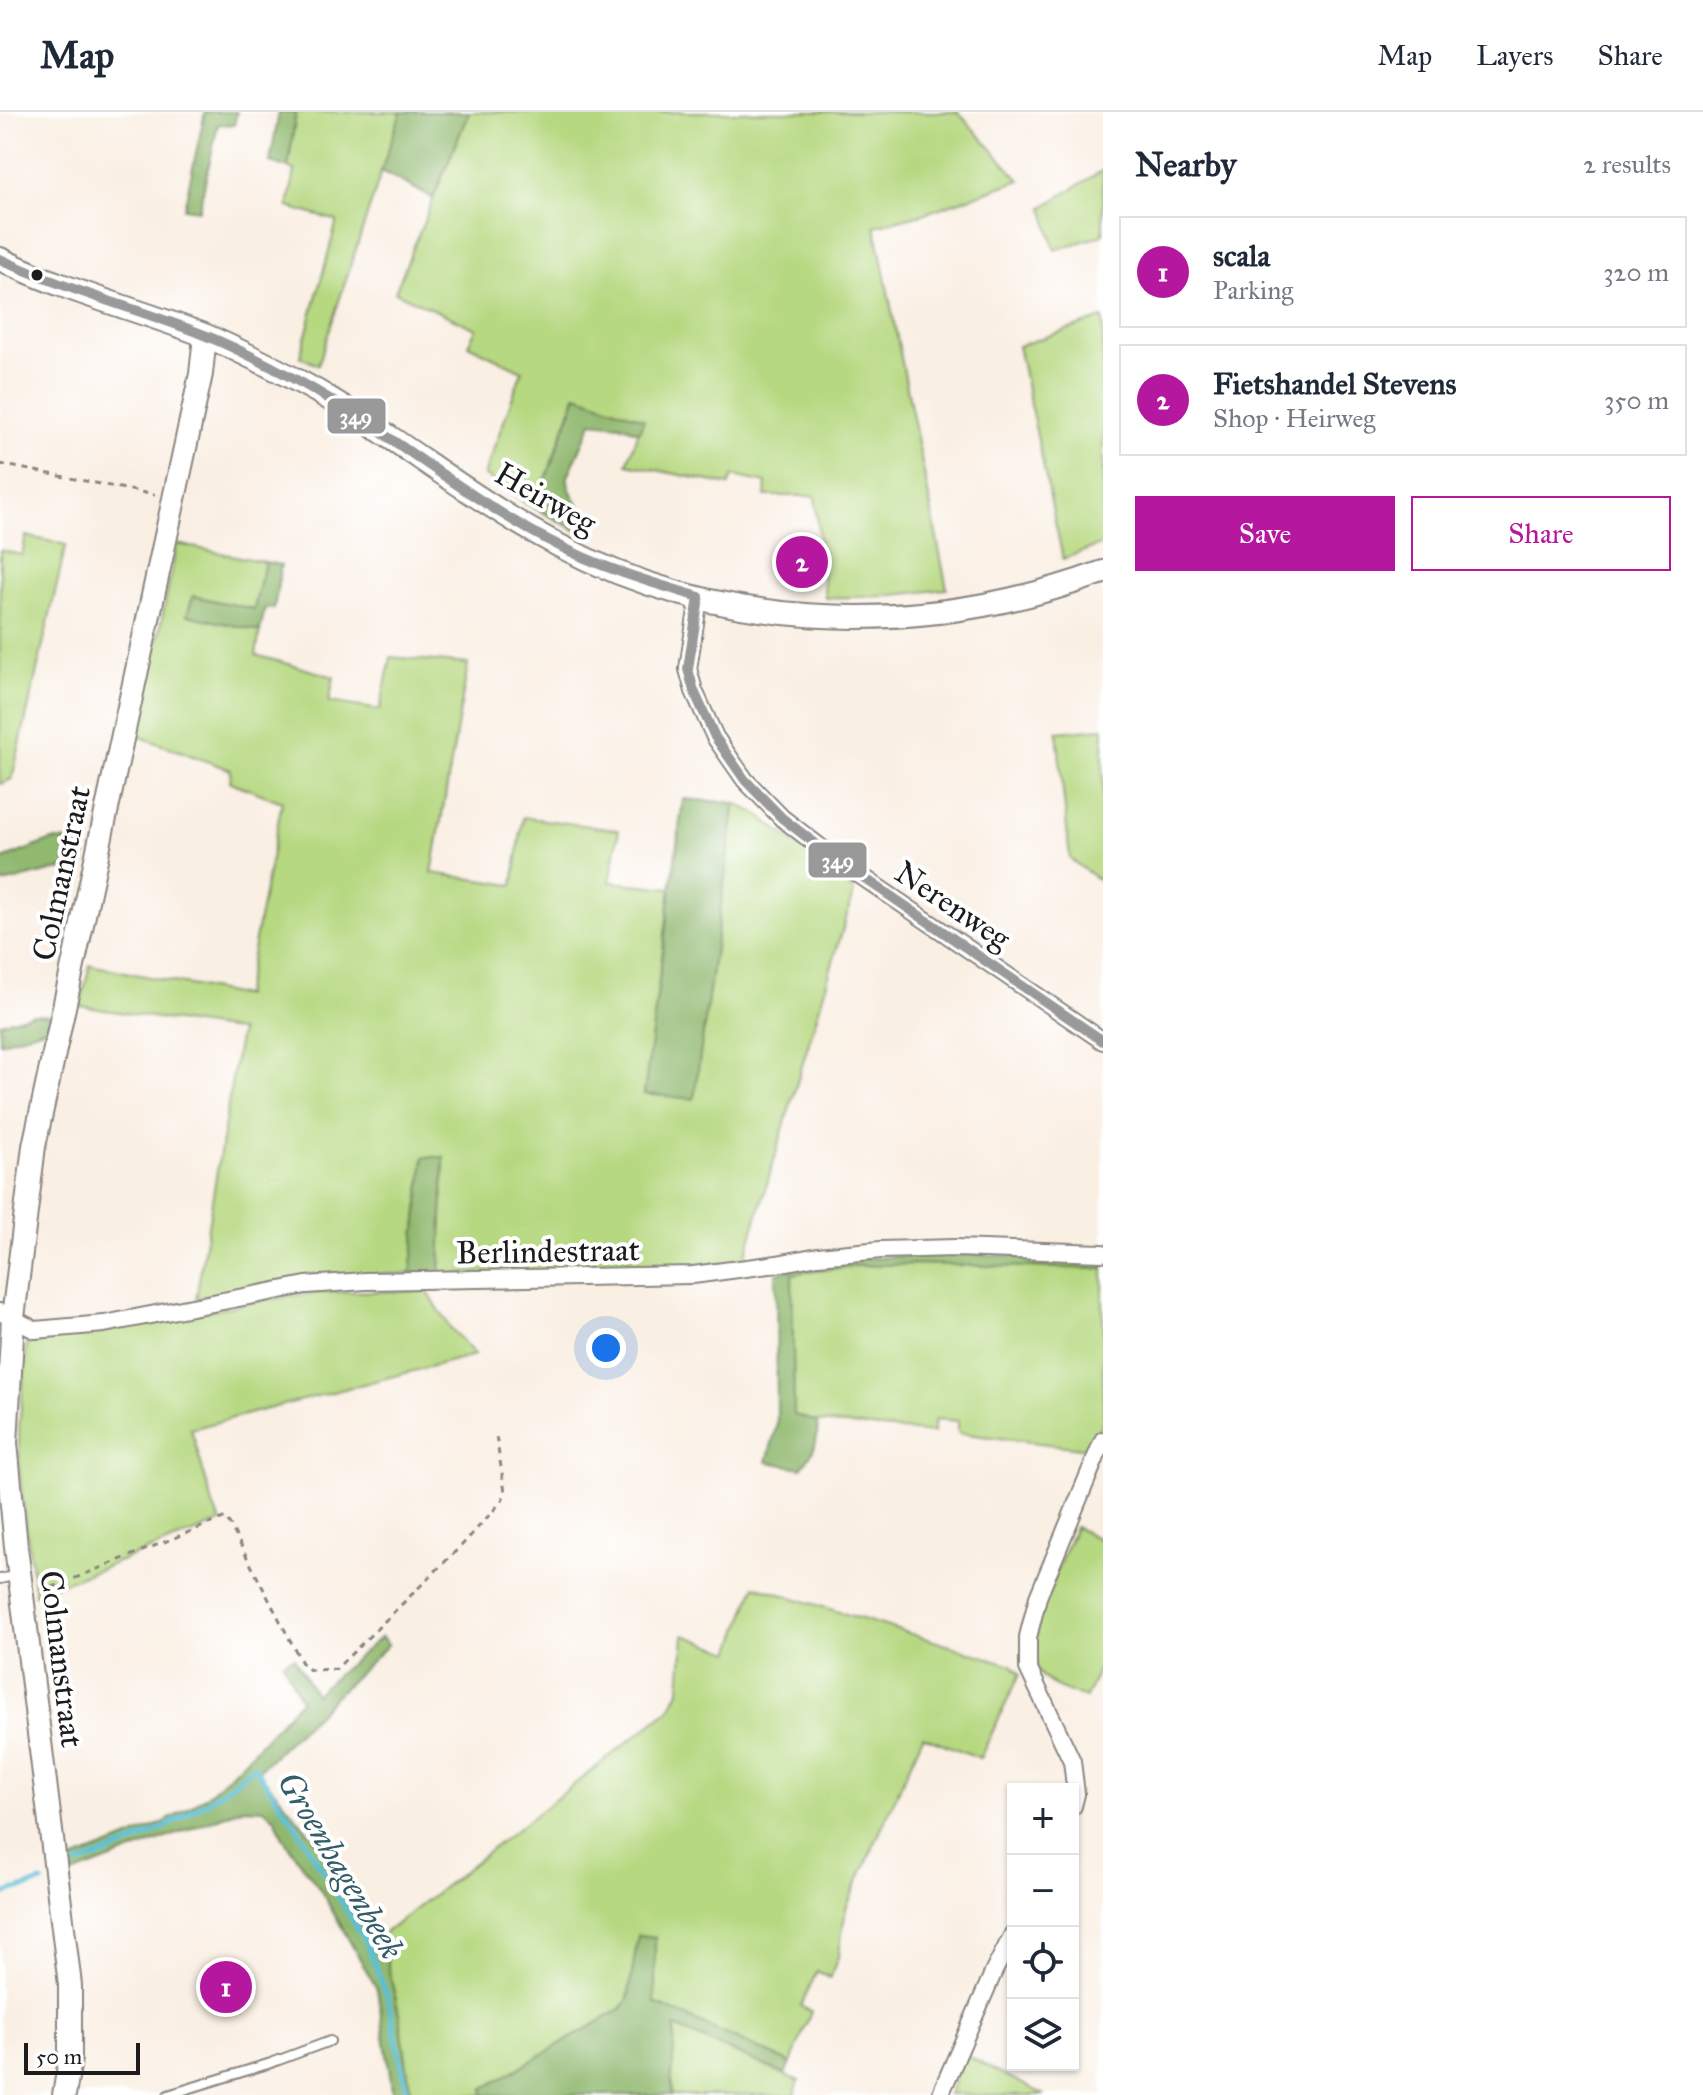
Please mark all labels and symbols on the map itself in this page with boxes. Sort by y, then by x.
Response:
unlabelled marker [29,267,45,283]
line badge: 349 [326,397,387,435]
text: 349 [340,403,372,430]
street label: Heirweg [488,454,604,544]
pin: 2 [776,532,828,592]
street label: Colmanstraat [24,782,99,964]
line badge: 349 [807,841,868,879]
text: 349 [822,847,854,874]
street label: Nerenweg [888,853,1019,959]
street label: Berlindestraat [456,1230,640,1273]
your location [586,1328,626,1368]
street label: Colmanstraat [31,1568,92,1750]
water label: Groenhagenbeek [268,1764,413,1967]
pin: 1 [200,1957,252,2017]
scale bar [24,2039,140,2075]

